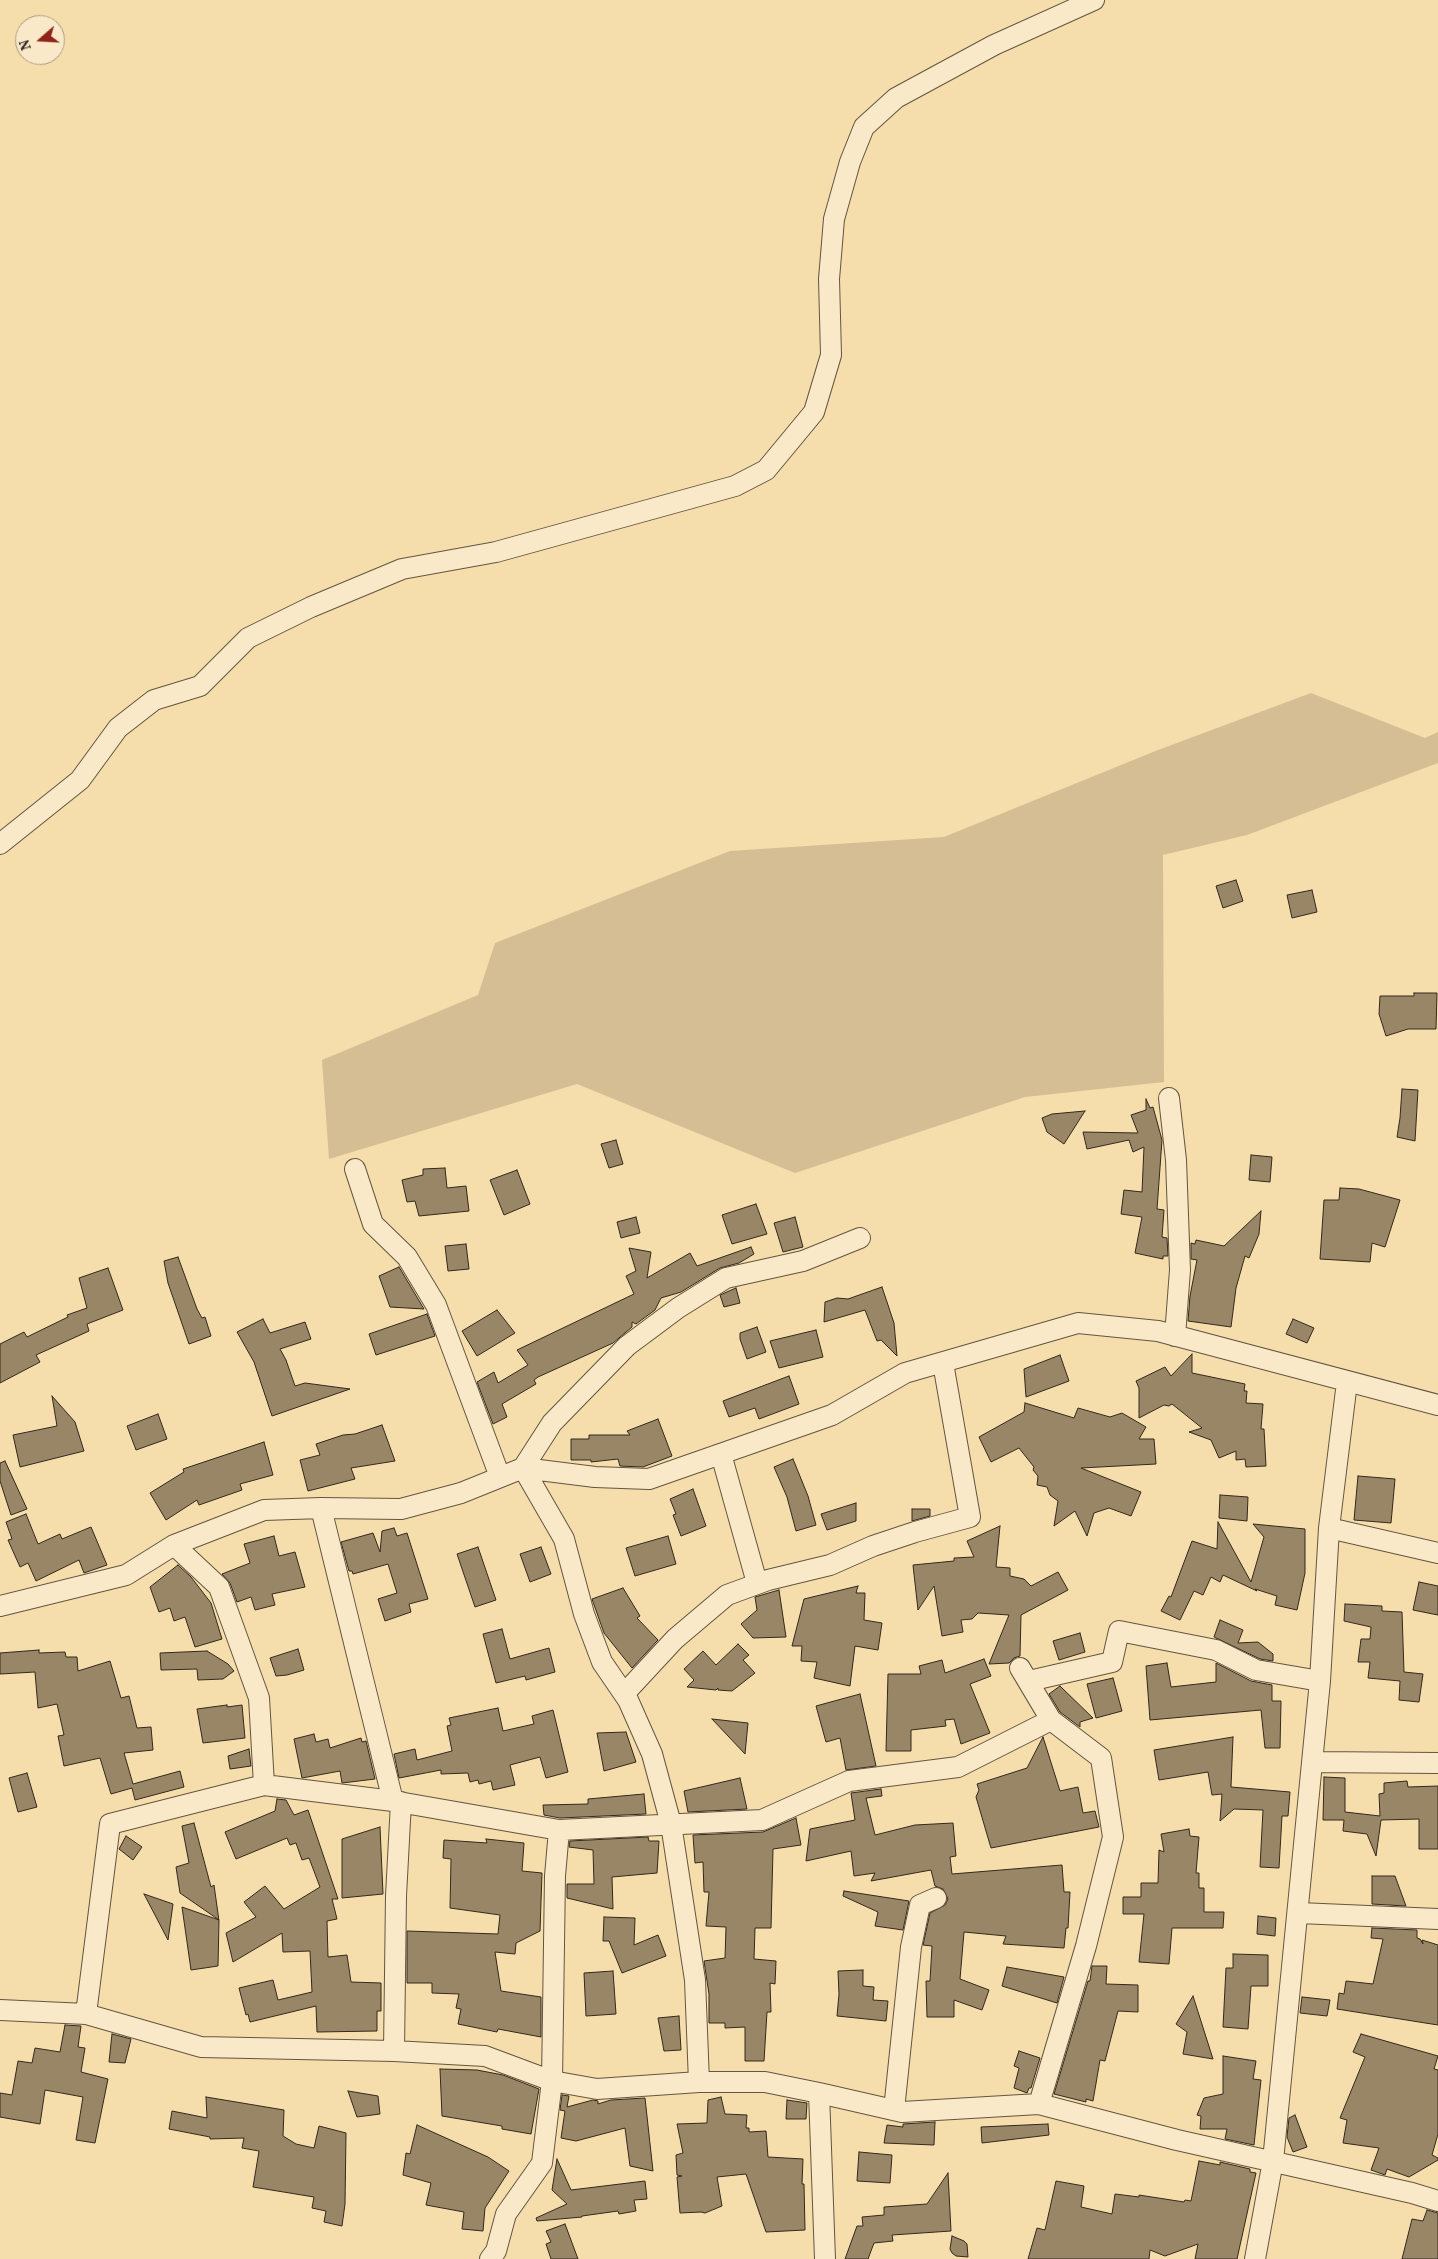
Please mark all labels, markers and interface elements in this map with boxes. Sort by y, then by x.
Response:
north arrow [15,15,65,65]
text: N [16,37,37,53]

